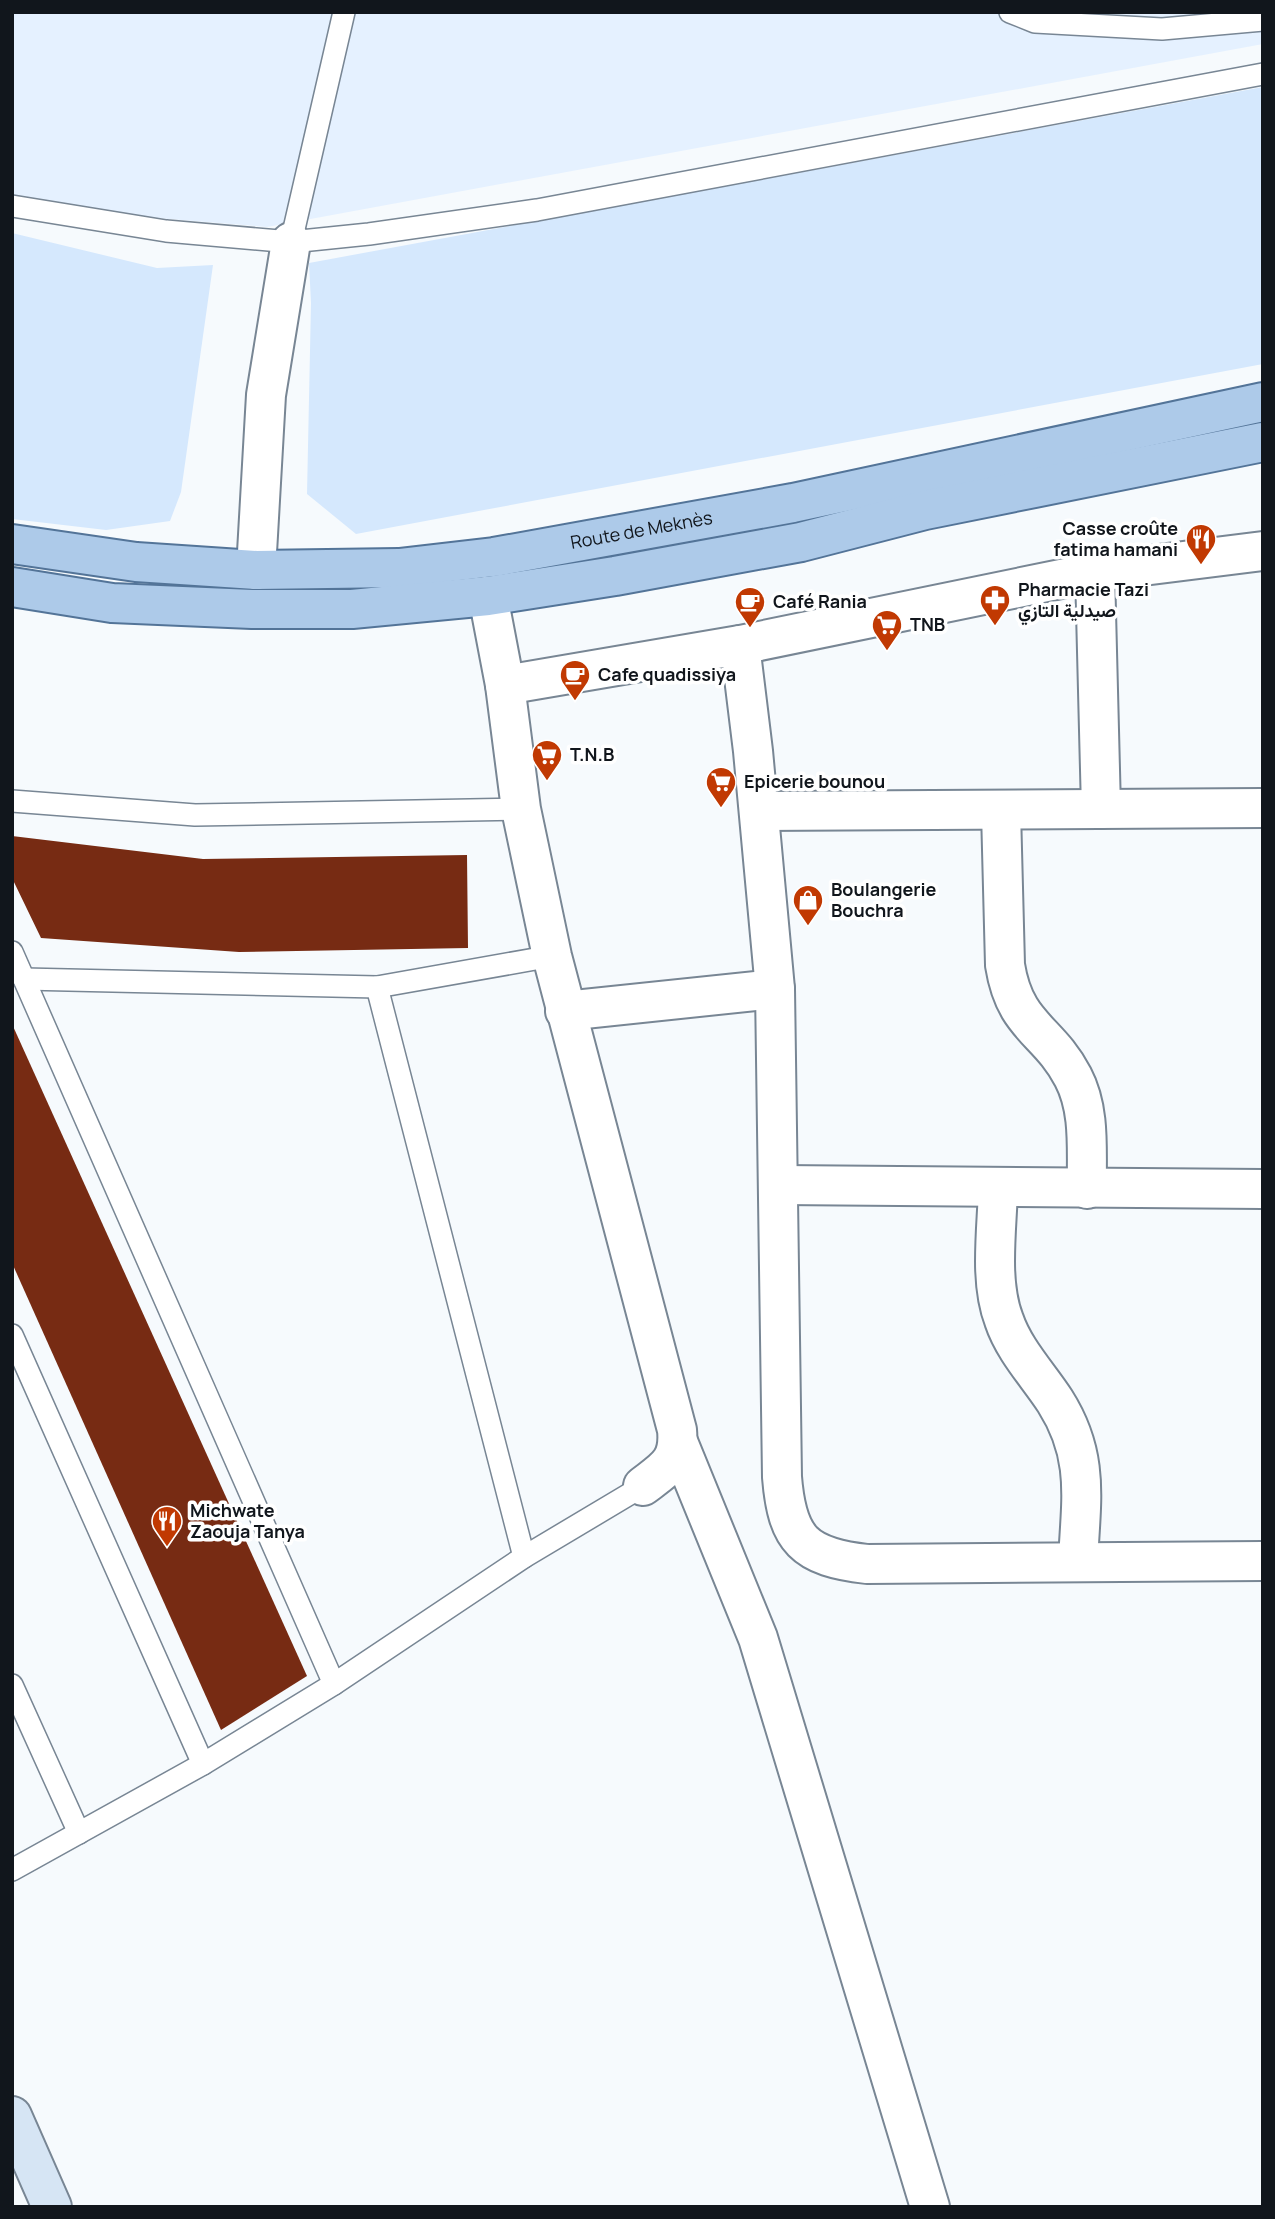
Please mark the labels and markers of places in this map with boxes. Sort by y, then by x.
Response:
place label: Casse croûte fatima hamani [1054,516,1178,561]
restaurant icon: Casse croûte fatima hamani [1184,522,1218,566]
place label: Pharmacie Tazi صيدلية التازي [1018,577,1149,626]
pharmacy icon: Pharmacie Tazi صيدلية التازي [978,583,1012,627]
cafe icon: Café Rania [733,585,767,629]
place label: Café Rania [773,589,867,613]
supermarket icon: TNB [870,608,904,652]
place label: TNB [910,612,945,636]
cafe icon: Cafe quadissiya [558,658,592,702]
place label: Cafe quadissiya [598,662,736,686]
supermarket icon: T.N.B [530,738,564,782]
place label: T.N.B [570,742,614,766]
supermarket icon: Epicerie bounou [704,765,738,809]
place label: Epicerie bounou [744,769,885,793]
place label: Boulangerie Bouchra [831,877,937,922]
shop icon: Boulangerie Bouchra [791,883,825,927]
place label: Michwate Zaouja Tanya [190,1498,305,1543]
restaurant icon: Michwate Zaouja Tanya [150,1504,184,1548]

